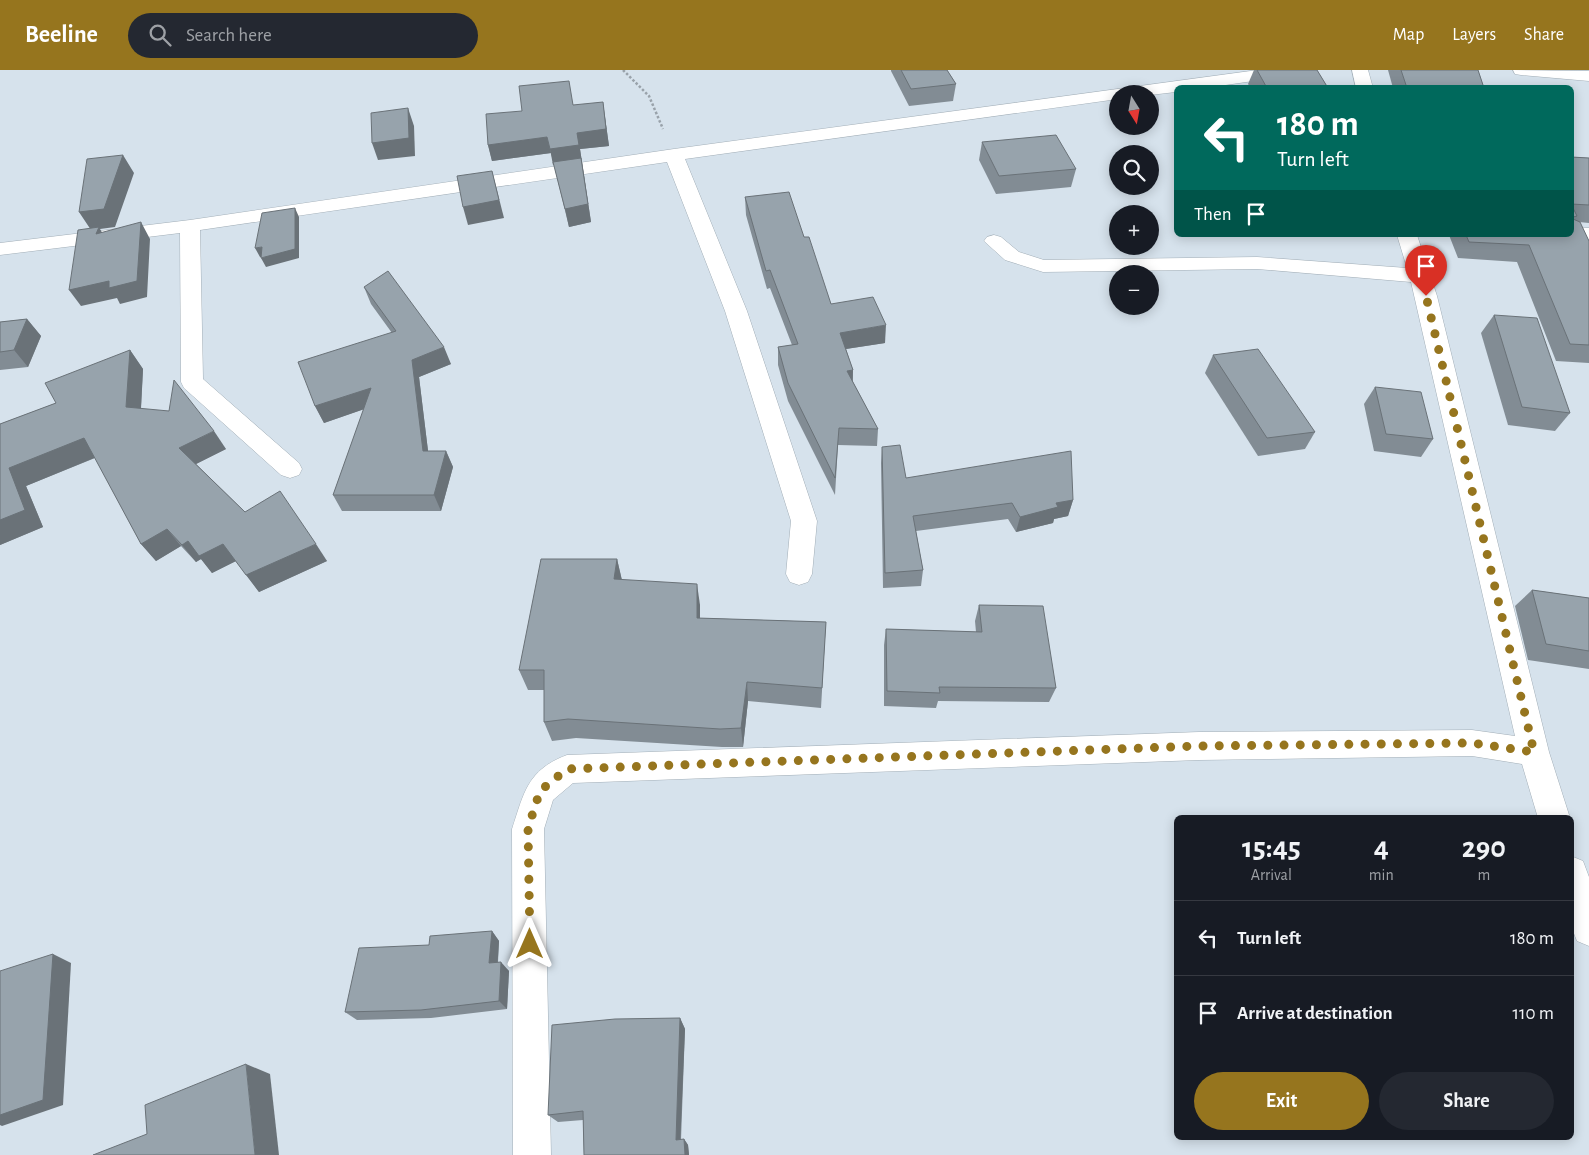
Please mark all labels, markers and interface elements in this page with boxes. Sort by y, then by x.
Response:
search box [128,13,478,58]
icon: search [146,21,174,49]
text: Beeline [25,23,98,47]
text: Search here [186,26,272,45]
text: Map [1393,26,1424,44]
text: Layers [1452,26,1496,44]
text: Share [1524,26,1564,44]
north arrow [1109,85,1159,135]
map controls [1109,85,1159,315]
icon: left [1194,105,1259,170]
text: 180 m [1277,107,1359,142]
button: search [1109,145,1159,195]
text: Turn left [1277,148,1349,170]
icon: arrive [1242,200,1270,228]
button: + [1109,205,1159,255]
text: Then [1194,205,1232,224]
pin [1405,245,1447,296]
icon: arrive [1412,252,1440,280]
button: − [1109,265,1159,315]
text: 15:45 [1242,833,1301,863]
text: 4 [1374,833,1389,863]
text: 290 [1462,833,1506,863]
text: Arrival [1251,867,1292,883]
text: min [1369,867,1394,883]
text: m [1477,867,1490,883]
position arrow [503,917,555,969]
icon: left [1194,924,1222,952]
text: Turn left [1237,929,1301,948]
text: 180 m [1510,929,1554,948]
icon: arrive [1194,999,1222,1027]
text: Arrive at destination [1237,1004,1393,1023]
text: 110 m [1513,1004,1554,1023]
button: Exit [1194,1072,1369,1130]
button: Share [1379,1072,1554,1130]

